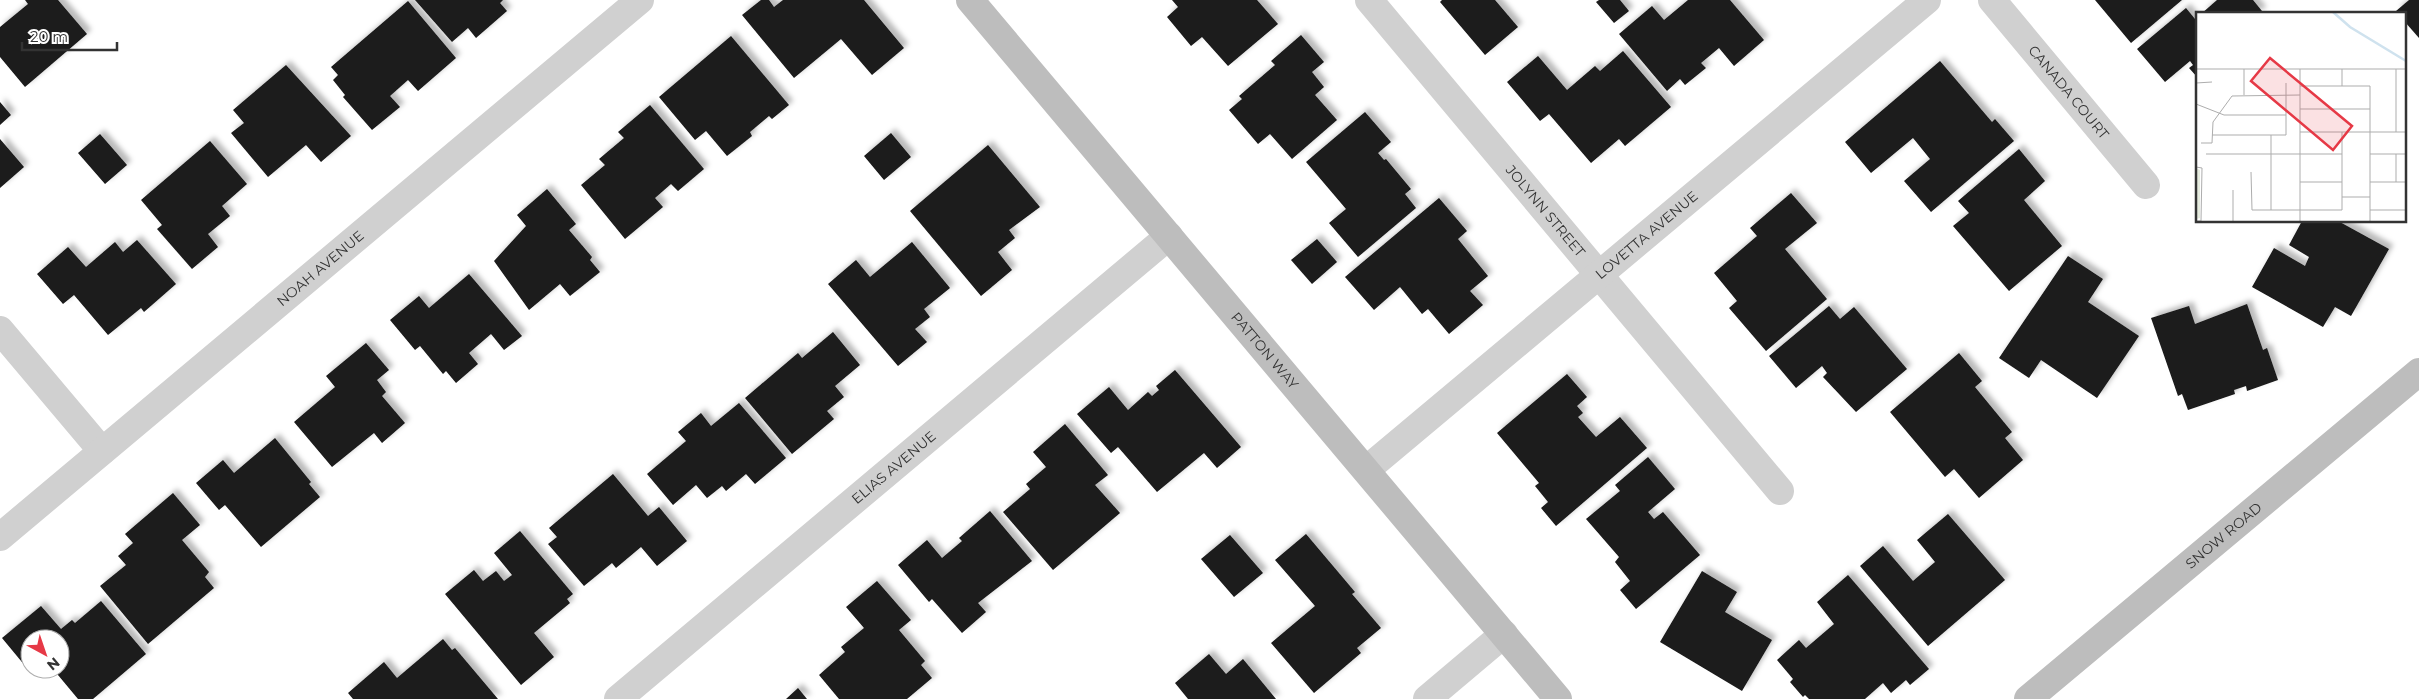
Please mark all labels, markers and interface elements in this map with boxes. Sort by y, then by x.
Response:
inset map [2196,12,2406,222]
scale bar [22,20,118,52]
text: 20 m [30,27,68,46]
street label: CANADA COURT [2025,42,2113,143]
street label: JOLYNN STREET [1501,160,1589,261]
street label: LOVETTA AVENUE [1592,187,1701,283]
street label: NOAH AVENUE [273,227,368,310]
street label: PATTON WAY [1227,308,1302,393]
street label: ELIAS AVENUE [848,427,939,508]
street label: SNOW ROAD [2182,498,2265,572]
north arrow [20,629,70,679]
text: N [43,653,63,674]

